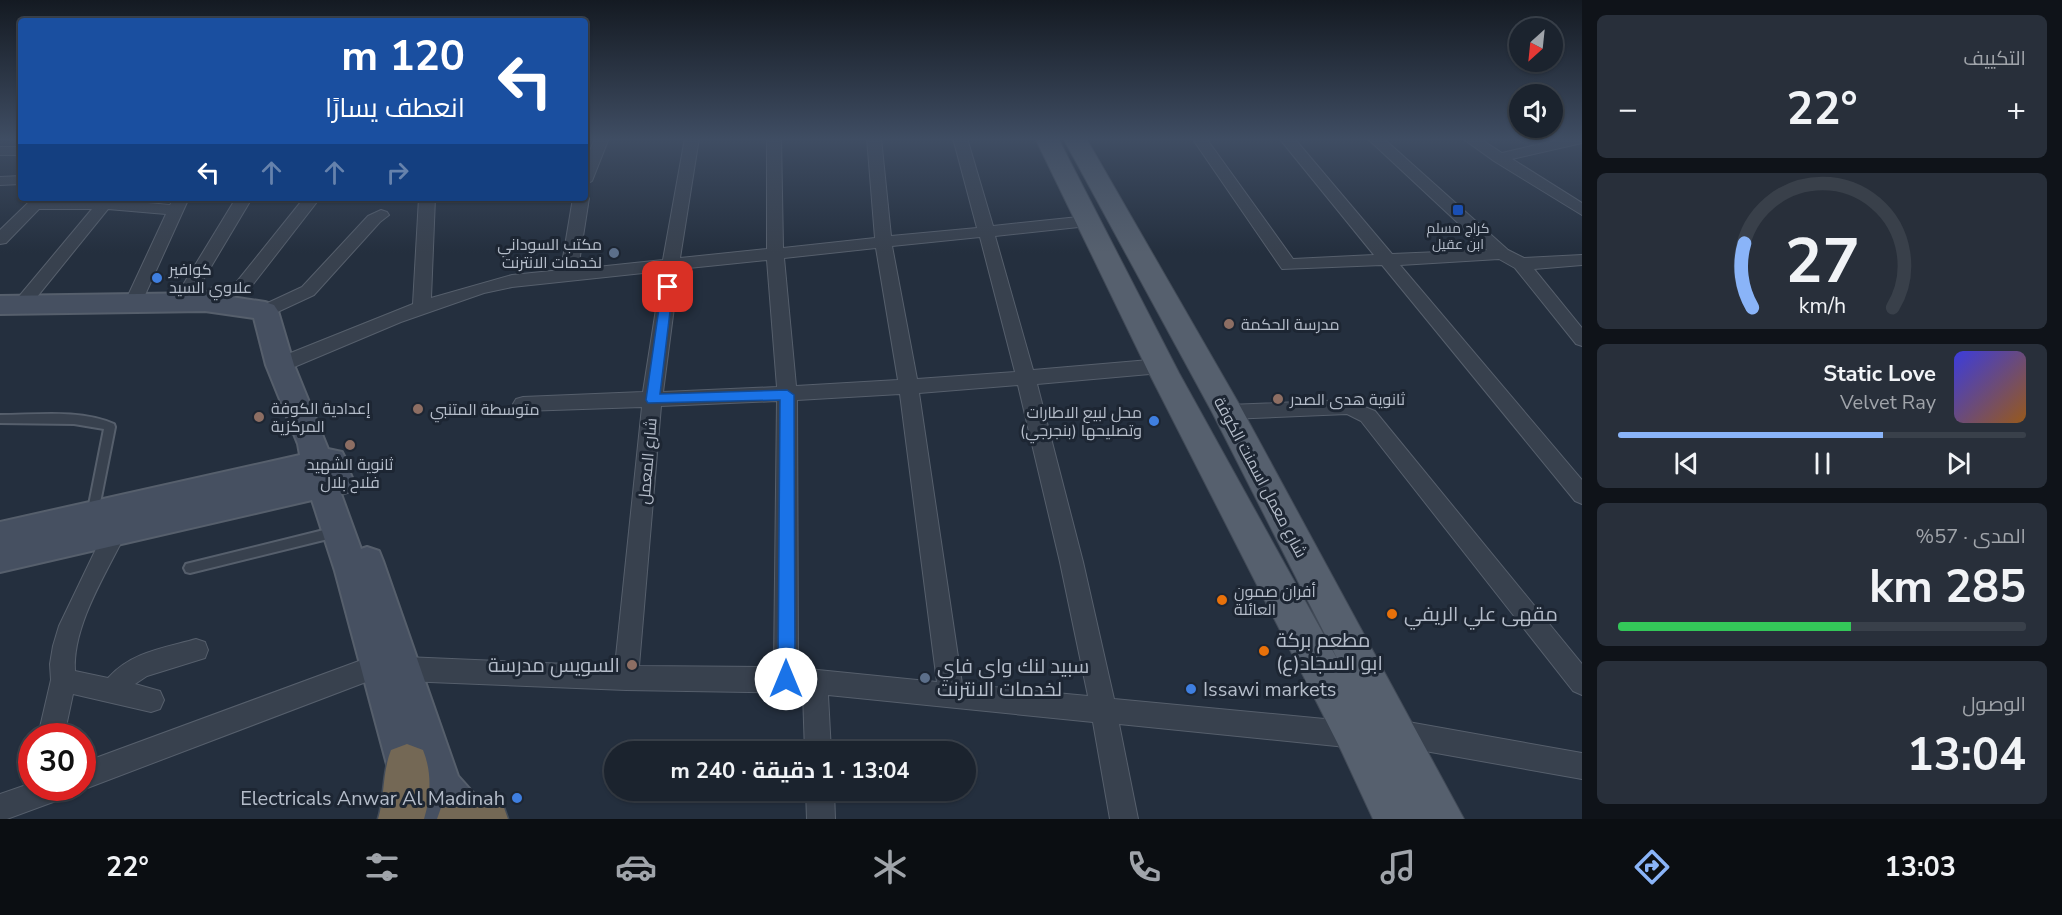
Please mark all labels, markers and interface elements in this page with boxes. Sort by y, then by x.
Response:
north arrow [1509,18,1563,72]
map controls [1509,18,1563,138]
text: 120 m [341,28,465,85]
icon: left [486,42,564,120]
text: التكييف [1963,45,2026,72]
text: 22° [1786,79,1858,140]
button: sound [1509,84,1563,138]
text: − [1618,87,1638,132]
text: + [2006,87,2026,132]
text: انعطف يسارًا [325,90,465,127]
icon: left [192,156,225,189]
icon: ahead [255,156,288,189]
icon: ahead [318,156,351,189]
icon: right [381,156,414,189]
marker: كراج مسلم ابن عقيل [1451,203,1465,217]
place label: كراج مسلم ابن عقيل [1427,219,1490,254]
text: 27 [1785,219,1859,304]
place label: مكتب السوداني لخدمات الانترنت [497,234,602,274]
marker: مكتب السوداني لخدمات الانترنت [607,246,621,260]
place label: كوافير علاوي السيد [168,259,252,301]
pin [642,261,693,312]
icon: arrive [651,270,684,303]
marker: كوافير علاوي السيد [150,271,164,285]
text: km/h [1798,292,1846,322]
place label: مدرسة الحكمة [1241,314,1340,336]
marker: مدرسة الحكمة [1222,317,1236,331]
text: Static Love [1823,359,1936,389]
place label: ثانوية هدى الصدر [1289,389,1406,411]
text: Velvet Ray [1840,389,1936,416]
marker: ثانوية هدى الصدر [1271,392,1285,406]
street label: شارع معمل اسمنت الكوفة [1208,393,1312,562]
place label: إعدادية الكوفة المركزية [271,398,370,438]
place label: متوسطة المتنبي [430,399,540,423]
marker: متوسطة المتنبي [411,402,425,416]
place label: محل لبيع الاطارات وتصليحها (بنجرجي) [1020,402,1142,444]
marker: إعدادية الكوفة المركزية [252,410,266,424]
marker: محل لبيع الاطارات وتصليحها (بنجرجي) [1147,414,1161,428]
street label: شارع المعمل [633,417,663,505]
marker: ثانوية الشهيد فلاح بلال [343,438,357,452]
icon: previous [1670,447,1703,480]
icon: pause [1806,447,1839,480]
icon: next [1942,447,1975,480]
place label: ثانوية الشهيد فلاح بلال [307,454,394,494]
text: المدى · 57% [1916,523,2026,550]
text: 285 km [1869,557,2026,618]
place label: أفران صمون العائلة [1234,581,1316,621]
marker: أفران صمون العائلة [1215,593,1229,607]
place label: مقهى علي الريفي [1404,601,1558,630]
marker: مقهى علي الريفي [1385,607,1399,621]
place label: مطعم بركة ابو السجاد(ع) [1276,627,1383,677]
marker: مطعم بركة ابو السجاد(ع) [1257,644,1271,658]
position arrow [754,647,818,711]
place label: السويس مدرسة [488,652,620,679]
place label: سبيد لنك واي فاي لخدمات الانترنت [937,653,1089,703]
marker: السويس مدرسة [625,658,639,672]
marker: سبيد لنك واي فاي لخدمات الانترنت [918,671,932,685]
place label: Issawi markets [1203,676,1336,703]
marker: Issawi markets [1184,682,1198,696]
text: الوصول [1962,691,2026,718]
speed limit sign: 30 [18,723,96,801]
text: 13:04 [1907,725,2026,786]
text: 13:04 · 1 دقيقة · 240 m [670,756,910,786]
place label: Electricals Anwar Al Madinah [240,785,505,812]
marker: Electricals Anwar Al Madinah [510,791,524,805]
icon: filters [361,846,403,888]
icon: car [615,846,657,888]
icon: climate [869,846,911,888]
icon: phone [1123,846,1165,888]
icon: music [1377,846,1419,888]
icon: directions [1631,846,1673,888]
text: 22° [106,849,149,886]
text: 13:03 [1885,849,1956,886]

